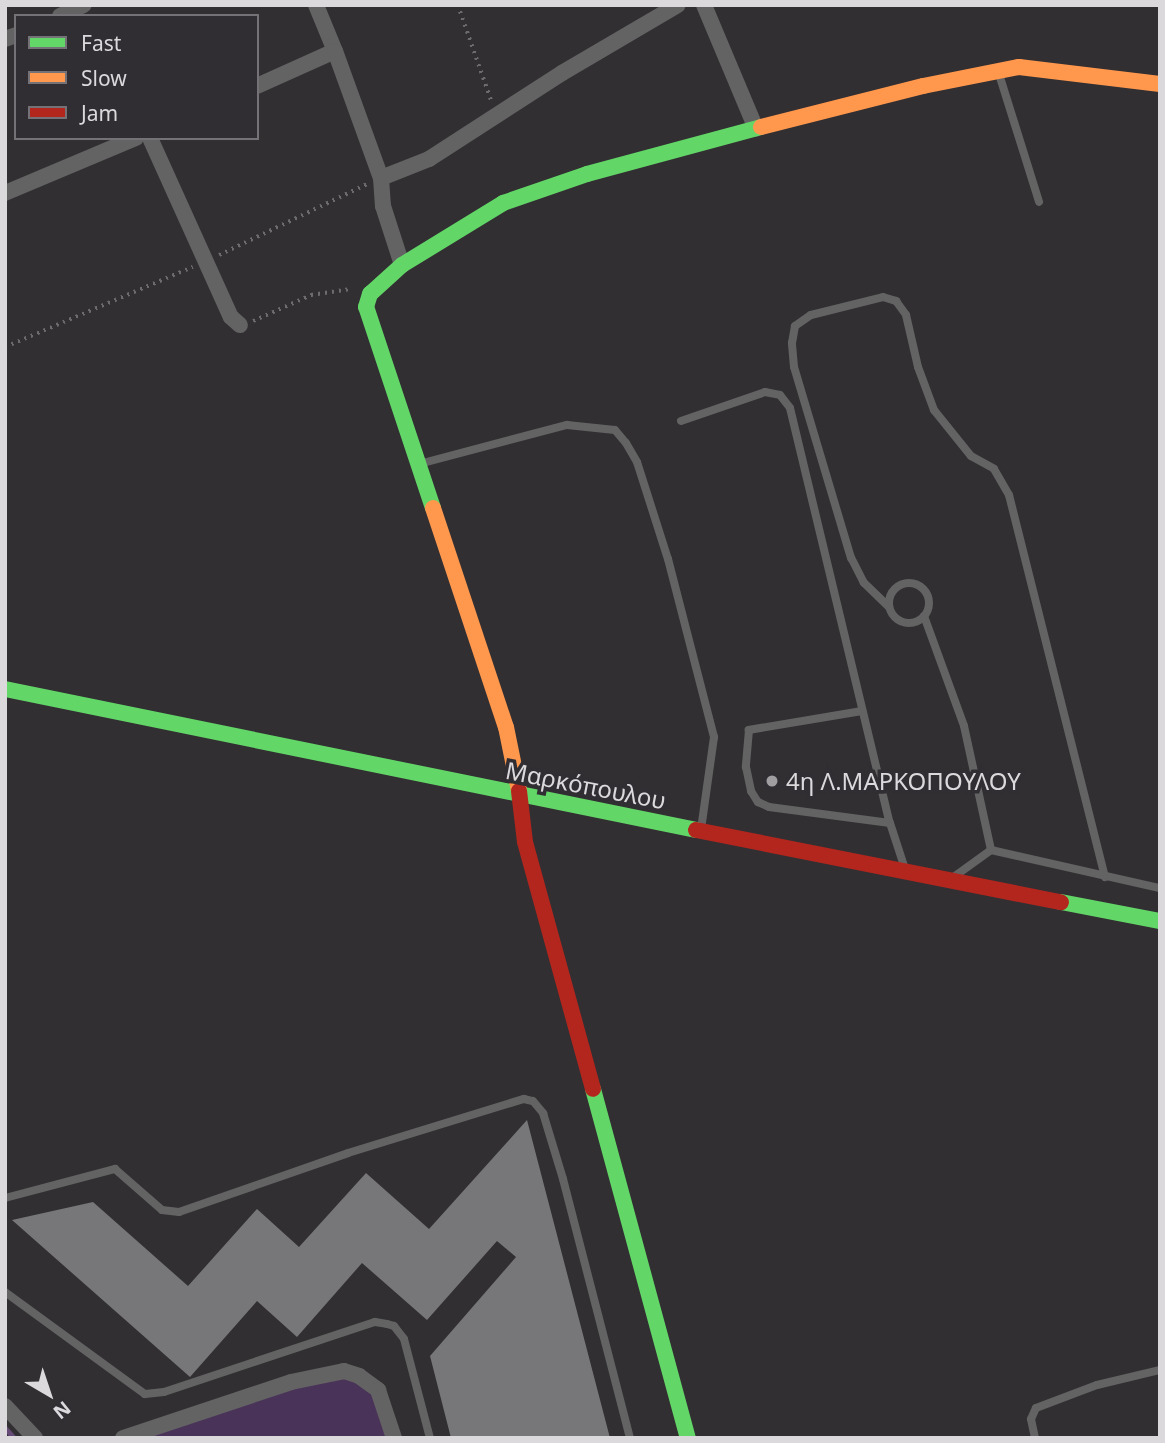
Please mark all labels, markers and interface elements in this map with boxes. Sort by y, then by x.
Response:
legend [14,14,259,140]
text: Fast [81,29,121,57]
text: Slow [81,64,127,92]
text: Jam [81,99,118,127]
street label: Μαρκόπουλου [503,755,669,815]
place label: 4η Λ.ΜΑΡΚΟΠΟΥΛΟΥ [786,767,1021,795]
marker: 4η Λ.ΜΑΡΚΟΠΟΥΛΟΥ [764,773,780,789]
north arrow [14,1359,84,1429]
text: N [48,1395,76,1425]

